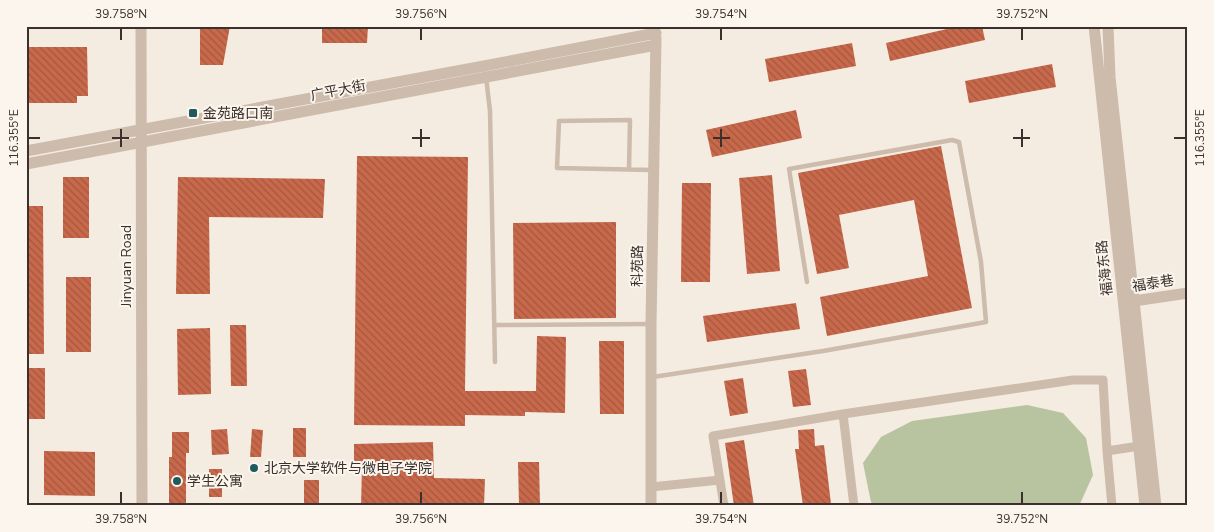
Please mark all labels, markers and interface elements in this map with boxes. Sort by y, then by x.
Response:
text: 39.758°N [95,6,147,22]
text: 39.756°N [395,6,447,22]
text: 39.754°N [695,6,747,22]
text: 39.752°N [996,6,1048,22]
street label: 广平大街 [309,76,367,105]
place label: 金苑路口南 [203,104,273,123]
marker: 金苑路口南 [187,107,199,119]
text: 116.355°E [6,109,22,167]
text: 116.355°E [1192,109,1208,167]
street label: Jinyuan Road [117,225,136,308]
street label: 福海东路 [1092,239,1117,297]
street label: 科苑路 [628,245,647,287]
street label: 福泰巷 [1131,271,1175,296]
place label: 北京大学软件与微电子学院 [264,459,432,478]
marker: 北京大学软件与微电子学院 [248,462,260,474]
place label: 学生公寓 [187,472,243,491]
marker: 学生公寓 [171,475,183,487]
text: 39.758°N [95,511,147,527]
text: 39.756°N [395,511,447,527]
text: 39.754°N [695,511,747,527]
text: 39.752°N [996,511,1048,527]

